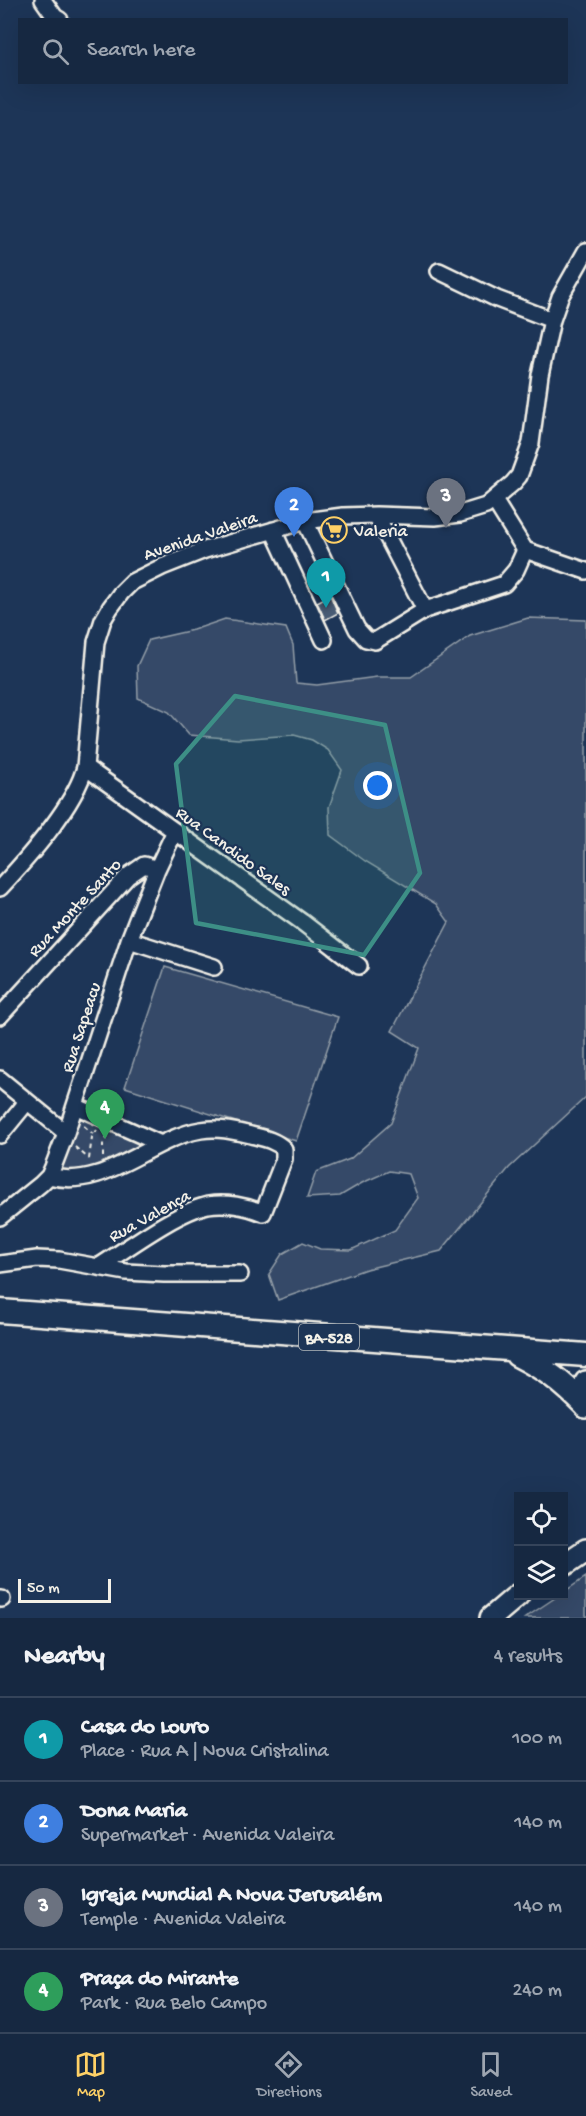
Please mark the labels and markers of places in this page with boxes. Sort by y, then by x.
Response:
pin: 3 [426,478,466,528]
pin: 2 [274,488,314,537]
supermarket icon: Valeria [319,515,349,545]
place label: Valeria [353,522,409,543]
pin: 1 [306,558,346,608]
pin: 4 [86,1090,124,1139]

